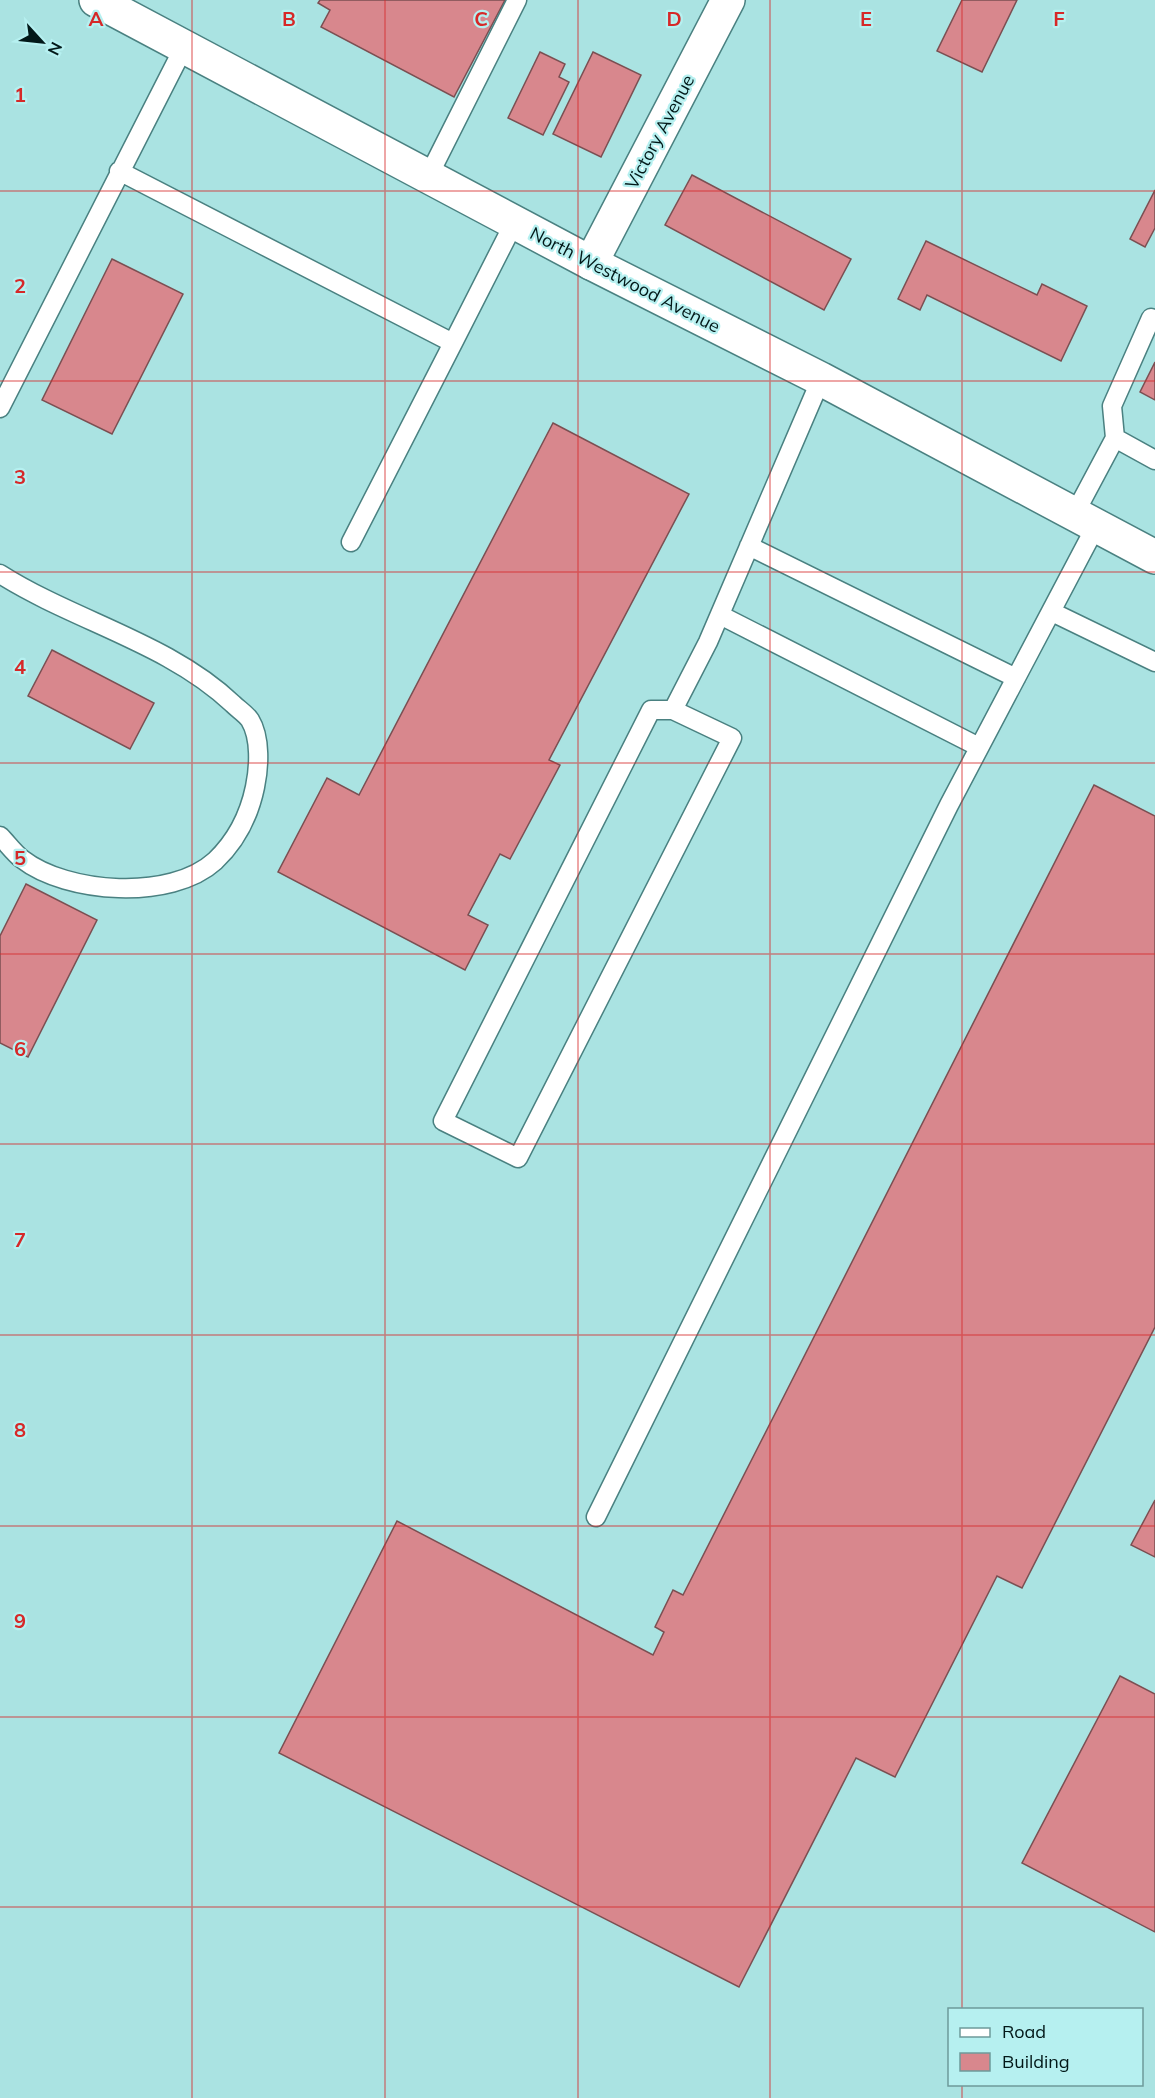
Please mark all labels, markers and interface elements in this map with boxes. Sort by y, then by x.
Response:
text: A [89,6,104,31]
text: B [282,6,296,31]
text: C [474,6,488,31]
text: D [666,6,682,31]
text: E [860,6,872,31]
text: F [1053,6,1065,31]
north arrow [12,12,72,72]
text: N [44,39,67,59]
street label: Victory Avenue [620,71,699,193]
text: 1 [14,82,26,107]
street label: North Westwood Avenue [526,222,724,338]
text: 2 [14,273,26,298]
text: 3 [14,464,26,489]
text: 4 [14,654,26,679]
text: 5 [14,845,26,870]
text: 6 [14,1036,26,1061]
text: 7 [14,1227,26,1252]
text: 8 [14,1417,26,1442]
text: 9 [14,1608,26,1633]
legend [948,2008,1143,2086]
text: Road [1002,2020,1046,2043]
text: Building [1002,2050,1070,2073]

